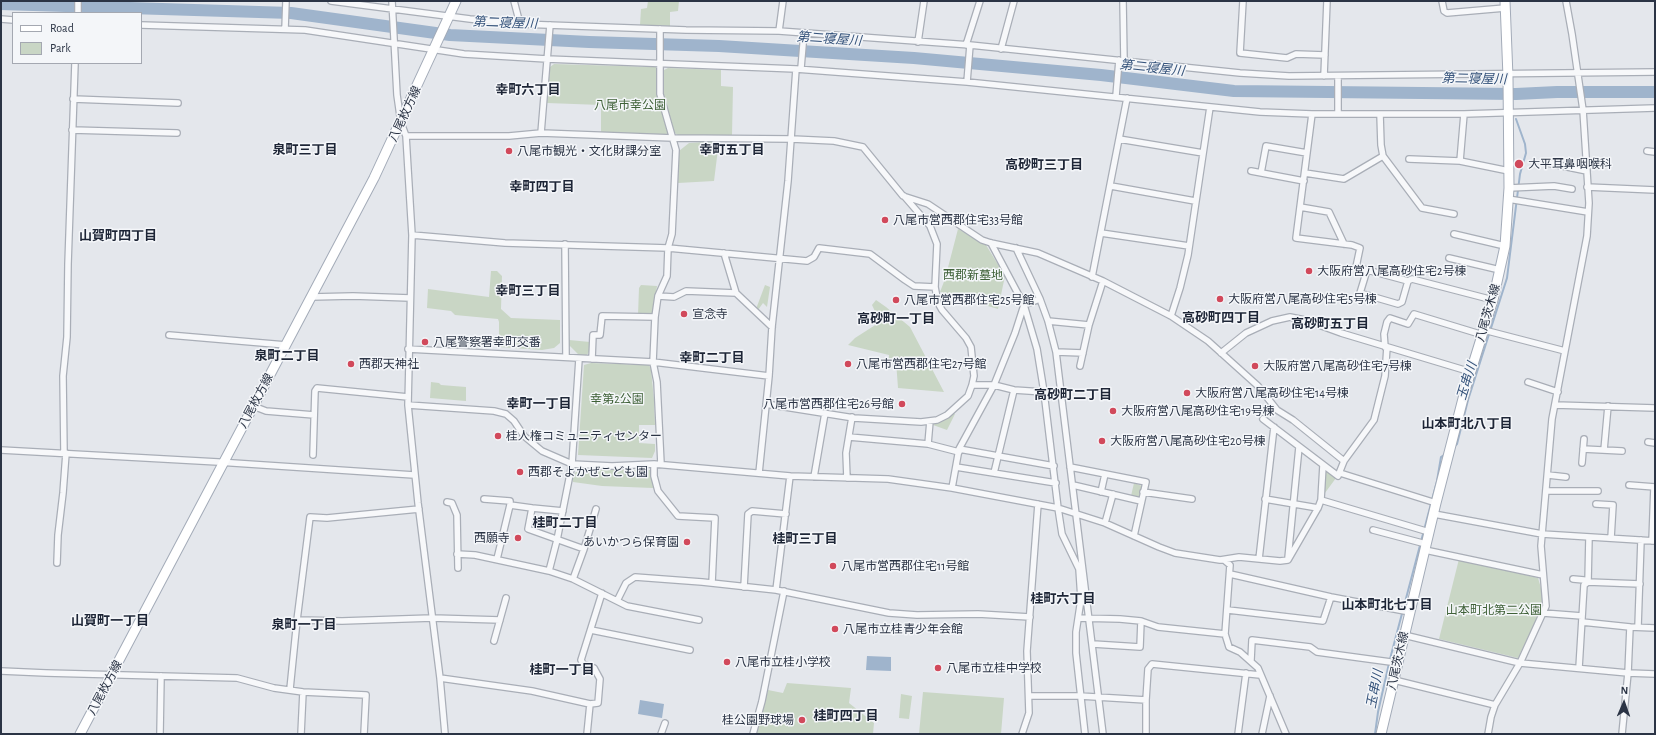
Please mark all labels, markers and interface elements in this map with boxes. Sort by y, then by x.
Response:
legend [12,12,142,64]
water label: 第二寝屋川 [472,14,538,32]
text: Road [50,22,74,34]
water label: 第二寝屋川 [796,29,862,49]
text: Park [50,42,71,54]
water label: 第二寝屋川 [1119,57,1185,79]
water label: 第二寝屋川 [1441,71,1507,87]
district label: 幸町六丁目 [496,82,560,98]
street label: 八尾枚方線 [386,84,424,144]
park label: 八尾市幸公園 [594,98,666,112]
district label: 泉町三丁目 [273,142,337,158]
district label: 幸町五丁目 [700,142,764,158]
place label: 八尾市観光・文化財課分室 [517,144,661,158]
marker: 八尾市観光・文化財課分室 [504,146,514,156]
district label: 高砂町三丁目 [1005,157,1083,173]
place label: 大平耳鼻咽喉科 [1528,157,1612,171]
marker: 大平耳鼻咽喉科 [1513,158,1525,170]
district label: 幸町四丁目 [510,179,574,195]
place label: 八尾市営西郡住宅33号館 [893,213,1023,227]
marker: 八尾市営西郡住宅33号館 [880,215,890,225]
district label: 山賀町四丁目 [79,228,157,244]
place label: 大阪府営八尾高砂住宅2号棟 [1317,264,1466,278]
marker: 大阪府営八尾高砂住宅2号棟 [1304,266,1314,276]
park label: 西郡新墓地 [943,268,1003,282]
street label: 八尾茨木線 [1473,282,1503,344]
district label: 幸町三丁目 [496,283,560,299]
place label: 大阪府営八尾高砂住宅5号棟 [1228,292,1377,306]
place label: 八尾市営西郡住宅25号館 [904,293,1034,307]
marker: 大阪府営八尾高砂住宅5号棟 [1215,294,1225,304]
marker: 八尾市営西郡住宅25号館 [891,295,901,305]
place label: 宣念寺 [692,307,728,321]
marker: 宣念寺 [679,309,689,319]
district label: 高砂町四丁目 [1182,310,1260,326]
district label: 高砂町一丁目 [857,311,935,327]
district label: 高砂町五丁目 [1291,316,1369,332]
place label: 八尾警察署幸町交番 [433,335,541,349]
marker: 八尾警察署幸町交番 [420,337,430,347]
district label: 泉町二丁目 [255,348,319,364]
district label: 幸町二丁目 [680,350,744,366]
place label: 西郡天神社 [359,357,419,371]
place label: 八尾市営西郡住宅27号館 [856,357,986,371]
marker: 西郡天神社 [346,359,356,369]
marker: 八尾市営西郡住宅27号館 [843,359,853,369]
place label: 大阪府営八尾高砂住宅7号棟 [1263,359,1412,373]
water label: 玉串川 [1454,360,1480,402]
marker: 大阪府営八尾高砂住宅7号棟 [1250,361,1260,371]
street label: 八尾枚方線 [236,371,276,431]
place label: 大阪府営八尾高砂住宅14号棟 [1195,386,1349,400]
district label: 高砂町二丁目 [1034,387,1112,403]
marker: 大阪府営八尾高砂住宅14号棟 [1182,388,1192,398]
park label: 幸第2公園 [590,392,644,406]
district label: 幸町一丁目 [507,396,571,412]
place label: 八尾市営西郡住宅26号館 [763,397,894,411]
marker: 八尾市営西郡住宅26号館 [897,399,907,409]
place label: 大阪府営八尾高砂住宅19号棟 [1121,404,1275,418]
marker: 大阪府営八尾高砂住宅19号棟 [1108,406,1118,416]
district label: 山本町北八丁目 [1422,416,1512,432]
place label: 桂人権コミュニティセンター [506,429,662,443]
marker: 桂人権コミュニティセンター [493,431,503,441]
place label: 大阪府営八尾高砂住宅20号棟 [1110,434,1266,448]
marker: 大阪府営八尾高砂住宅20号棟 [1097,436,1107,446]
place label: 西郡そよかぜこども園 [528,465,648,479]
marker: 西郡そよかぜこども園 [515,467,525,477]
district label: 桂町二丁目 [533,515,597,531]
place label: 西願寺 [474,531,510,545]
district label: 桂町三丁目 [773,531,837,547]
marker: 西願寺 [513,533,523,543]
place label: あいかつら保育園 [583,535,679,549]
marker: あいかつら保育園 [682,537,692,547]
place label: 八尾市営西郡住宅11号館 [841,559,969,573]
marker: 八尾市営西郡住宅11号館 [828,561,838,571]
district label: 桂町六丁目 [1031,591,1095,607]
district label: 山本町北七丁目 [1342,597,1432,613]
park label: 山本町北第二公園 [1446,603,1542,617]
district label: 山賀町一丁目 [71,613,149,629]
district label: 泉町一丁目 [272,617,336,633]
place label: 八尾市立桂青少年会館 [843,622,963,636]
marker: 八尾市立桂青少年会館 [830,624,840,634]
street label: 八尾茨木線 [1384,630,1412,692]
place label: 八尾市立桂小学校 [735,655,831,669]
marker: 八尾市立桂小学校 [722,657,732,667]
street label: 八尾枚方線 [85,658,125,718]
place label: 八尾市立桂中学校 [946,661,1042,675]
district label: 桂町一丁目 [530,662,594,678]
marker: 八尾市立桂中学校 [933,663,943,673]
water label: 玉串川 [1364,668,1386,710]
north arrow [1604,683,1644,723]
text: N [1620,685,1628,696]
district label: 桂町四丁目 [814,708,878,724]
place label: 桂公園野球場 [722,713,794,727]
marker: 桂公園野球場 [797,715,807,725]

